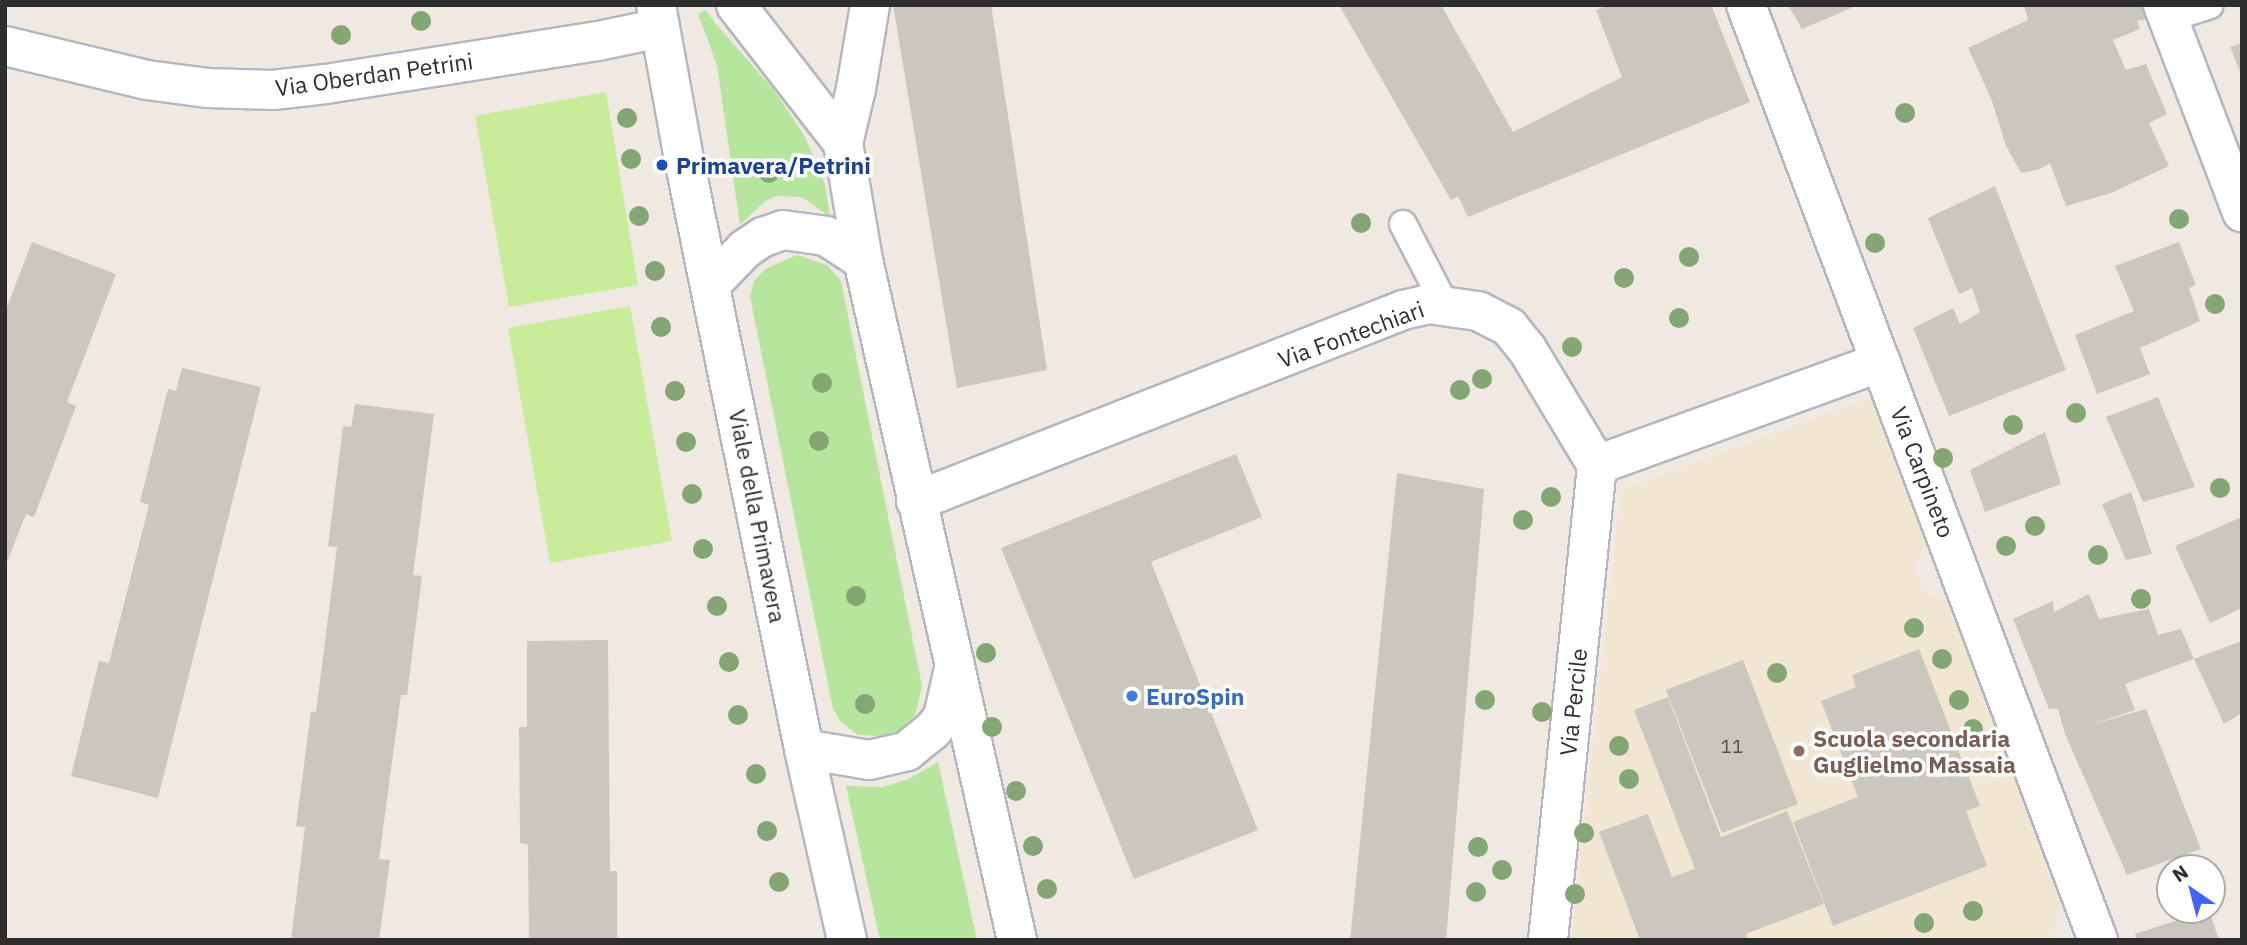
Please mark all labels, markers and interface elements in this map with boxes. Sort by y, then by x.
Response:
street label: Via Oberdan Petrini [273,46,475,102]
place label: Primavera/Petrini [676,151,871,179]
marker: Primavera/Petrini [654,157,670,173]
street label: Via Fontechiari [1274,295,1428,373]
street label: Via Carpineto [1885,403,1961,541]
street label: Viale della Primavera [724,407,792,625]
street label: Via Percile [1554,647,1592,757]
place label: EuroSpin [1146,682,1244,710]
marker: EuroSpin [1124,688,1140,704]
place label: Scuola secondaria Guglielmo Massaia [1813,724,2016,778]
house number: 11 [1721,736,1743,758]
marker: Scuola secondaria Guglielmo Massaia [1791,743,1807,759]
north arrow [2156,854,2226,924]
text: N [2168,860,2193,887]

